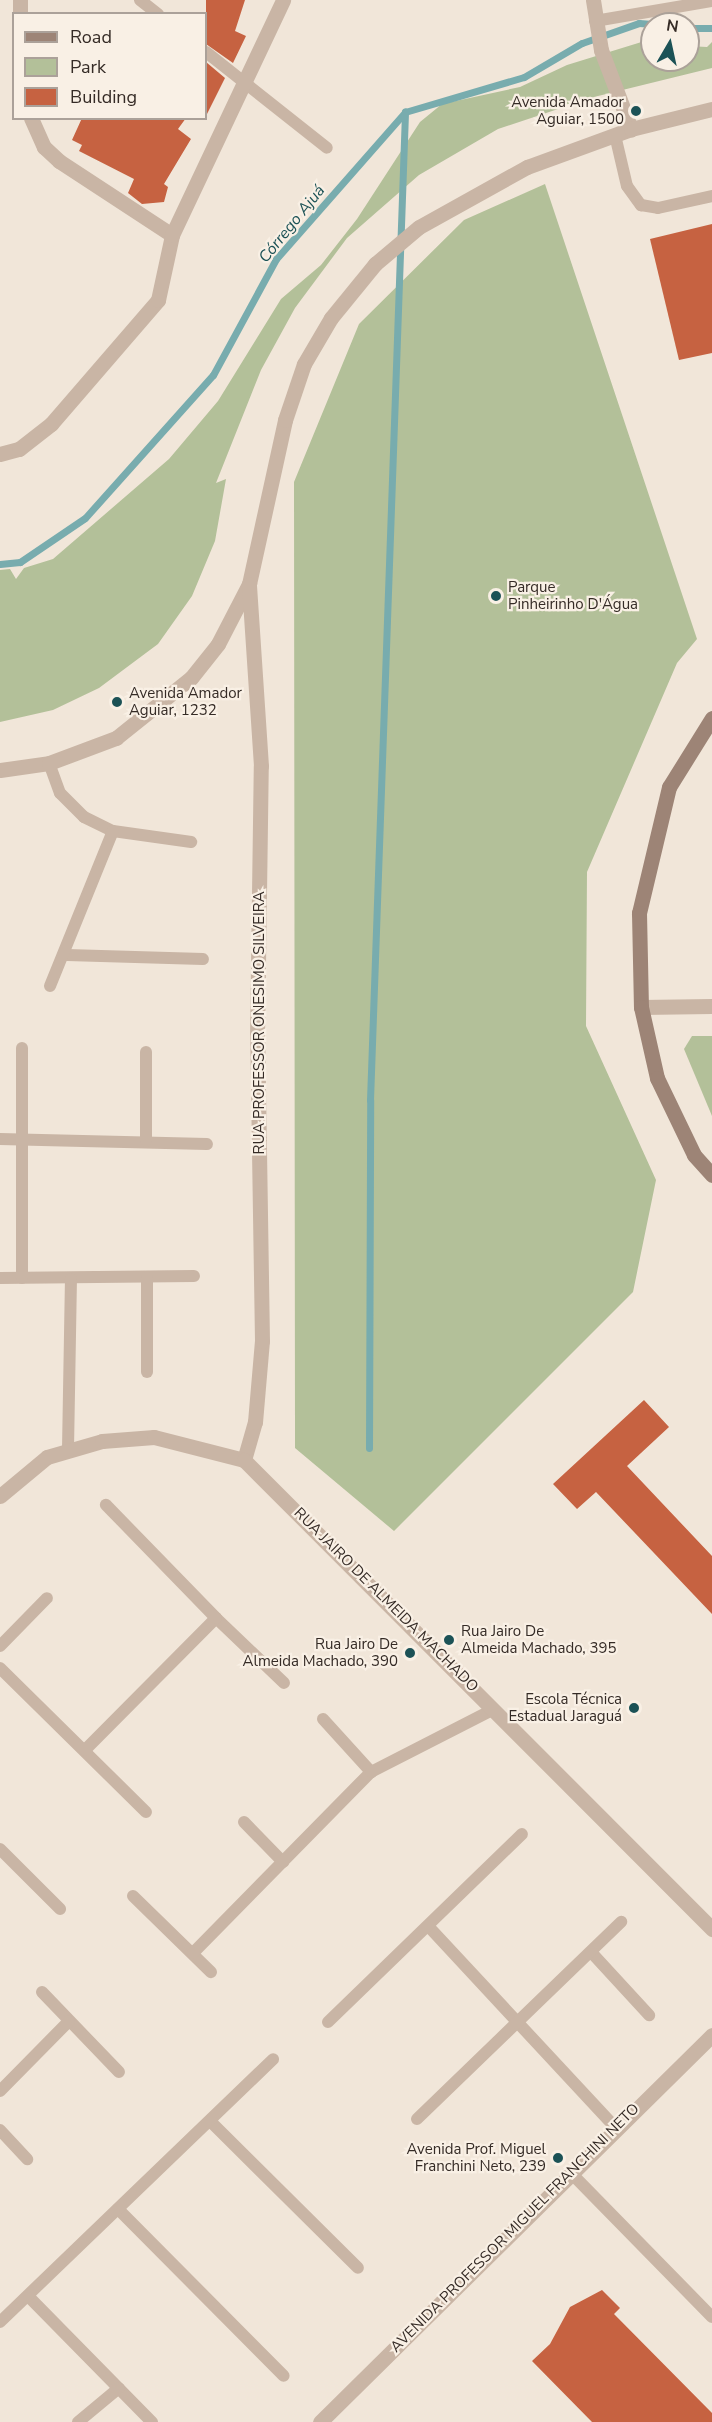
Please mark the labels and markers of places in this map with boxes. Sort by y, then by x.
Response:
place label: Avenida Amador Aguiar, 1500 [511,93,624,128]
marker: Avenida Amador Aguiar, 1500 [629,104,643,118]
place label: Parque Pinheirinho D'Água [508,578,638,613]
marker: Parque Pinheirinho D'Água [489,589,503,603]
place label: Avenida Amador Aguiar, 1232 [129,684,242,719]
marker: Avenida Amador Aguiar, 1232 [110,695,124,709]
place label: Rua Jairo De Almeida Machado, 395 [461,1622,616,1657]
marker: Rua Jairo De Almeida Machado, 395 [442,1633,456,1647]
place label: Rua Jairo De Almeida Machado, 390 [243,1635,398,1670]
marker: Rua Jairo De Almeida Machado, 390 [403,1646,417,1660]
place label: Escola Técnica Estadual Jaraguá [508,1690,622,1725]
marker: Escola Técnica Estadual Jaraguá [627,1701,641,1715]
place label: Avenida Prof. Miguel Franchini Neto, 239 [407,2140,546,2175]
marker: Avenida Prof. Miguel Franchini Neto, 239 [551,2151,565,2165]

